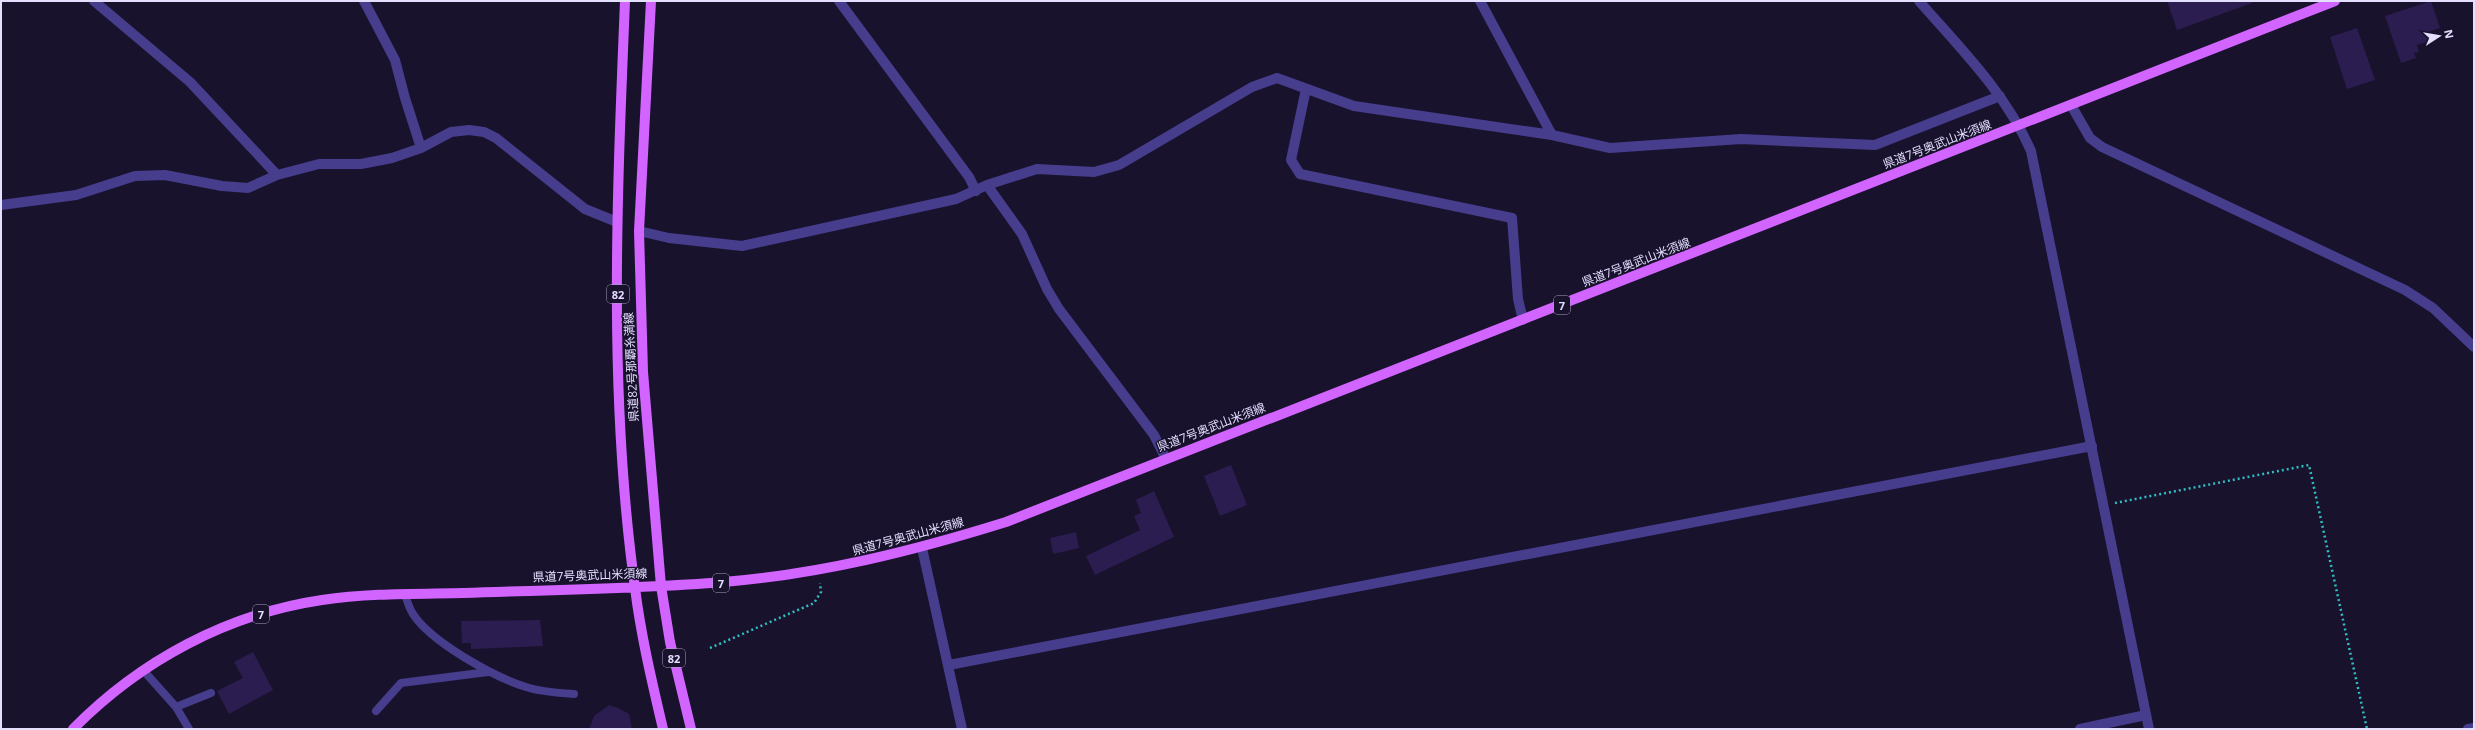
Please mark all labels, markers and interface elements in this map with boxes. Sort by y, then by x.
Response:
north arrow [2419,16,2459,56]
text: N [2441,28,2458,40]
street label: 県道7号奥武山米須線 [1880,115,1994,173]
street label: 県道7号奥武山米須線 [1579,233,1693,291]
road number: 82 [607,285,629,303]
road number: 7 [1554,296,1570,314]
street label: 県道82号那覇糸満線 [620,312,642,422]
street label: 県道7号奥武山米須線 [1154,398,1268,456]
street label: 県道7号奥武山米須線 [850,513,966,559]
street label: 県道7号奥武山米須線 [532,565,648,585]
road number: 7 [713,574,729,592]
road number: 7 [253,605,269,623]
road number: 82 [663,649,685,667]

